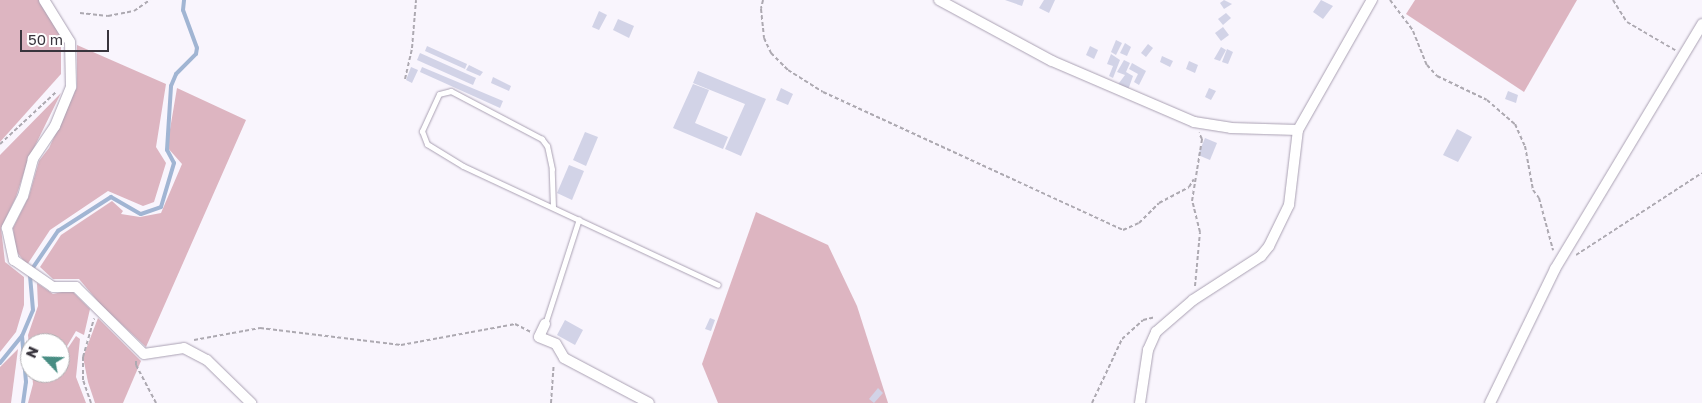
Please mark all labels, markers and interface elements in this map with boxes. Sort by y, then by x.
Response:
scale bar [22,20,111,52]
text: 50 m [28,30,63,48]
north arrow [20,333,70,383]
text: N [22,344,42,360]

